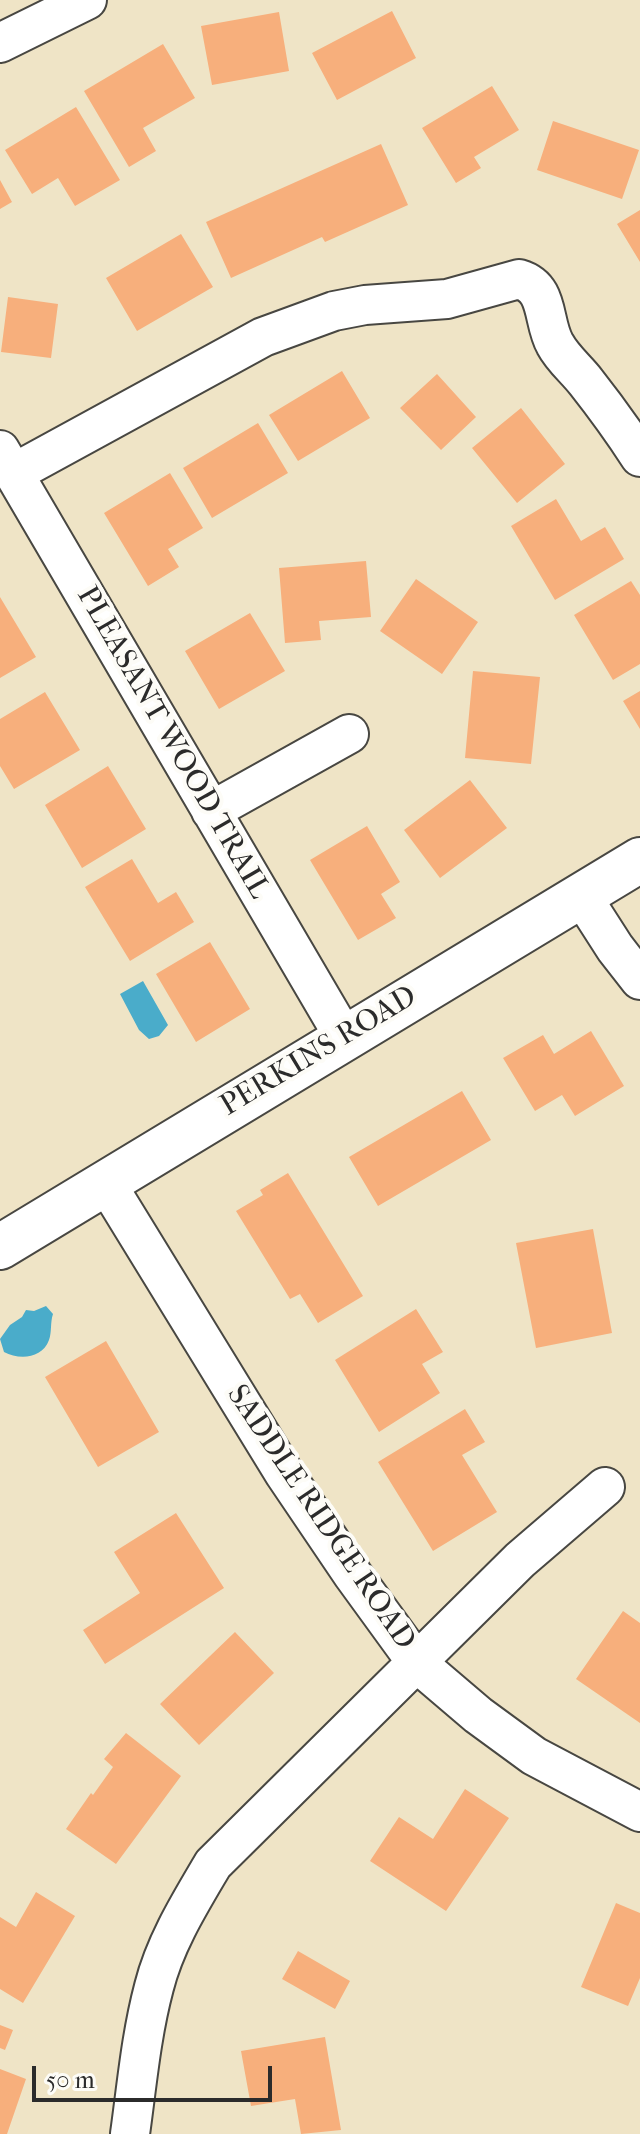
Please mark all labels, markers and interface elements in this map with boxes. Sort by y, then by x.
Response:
street label: PLEASANT WOOD TRAIL [68,581,276,905]
street label: PERKINS ROAD [214,979,424,1125]
street label: SADDLE RIDGE ROAD [218,1379,422,1657]
scale bar [36,2050,276,2100]
text: 50 m [46,2066,95,2094]

